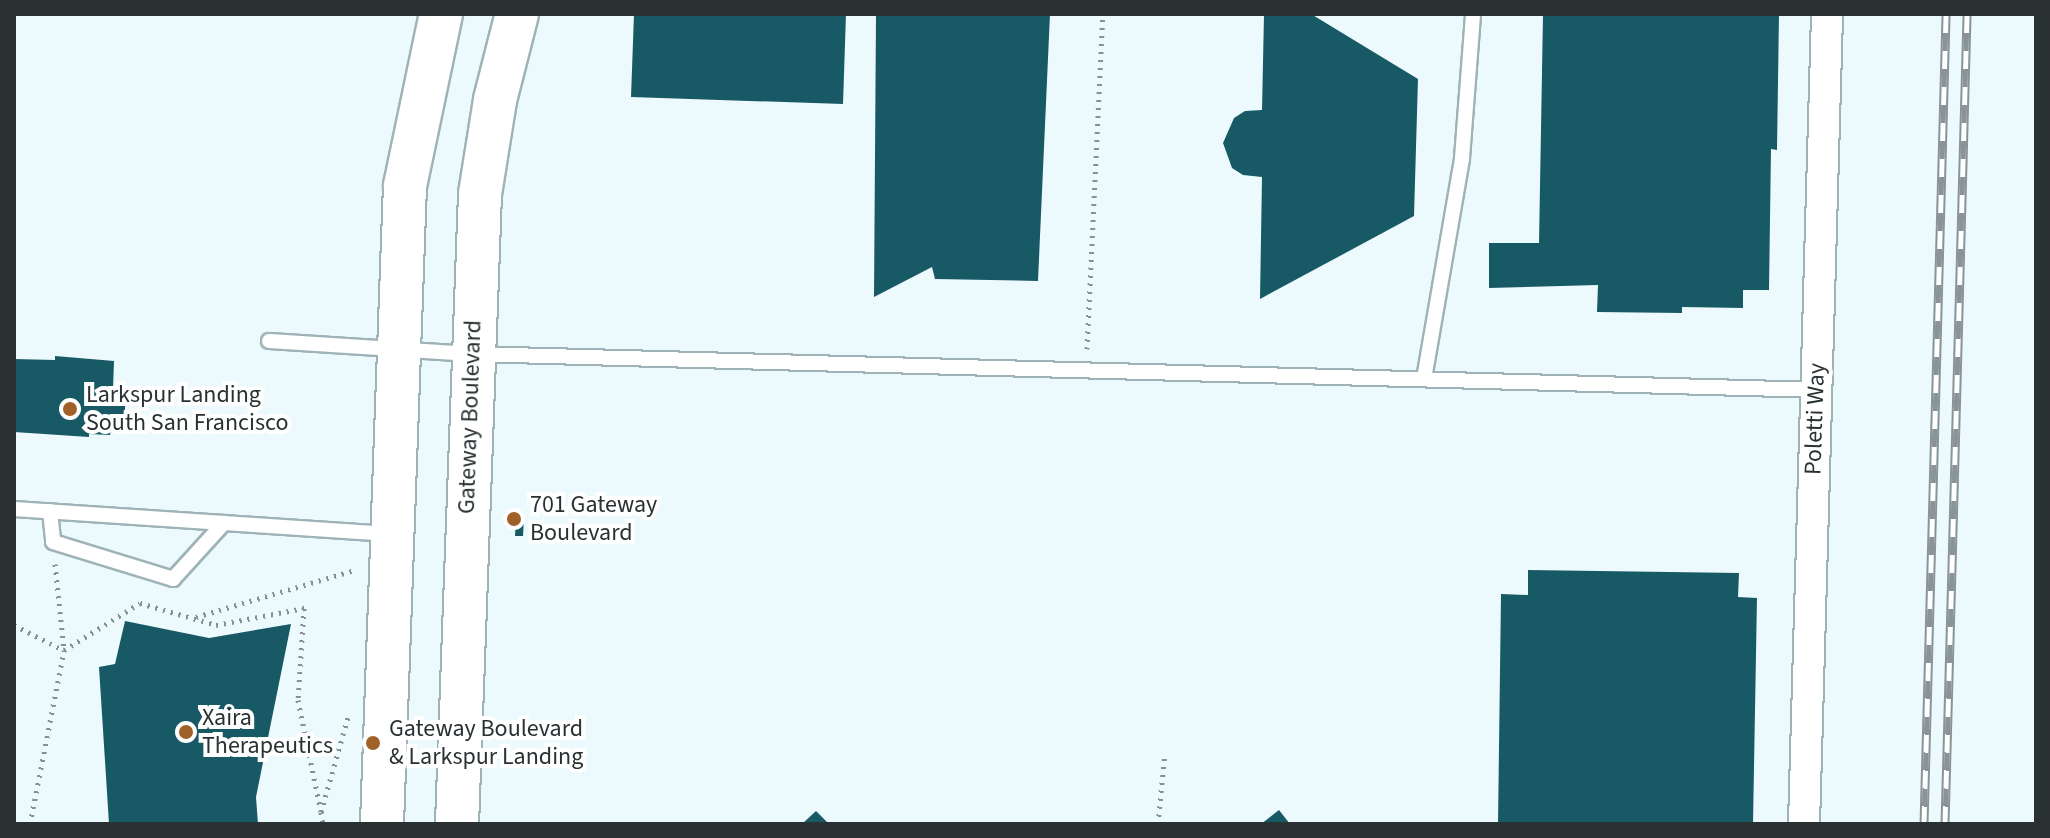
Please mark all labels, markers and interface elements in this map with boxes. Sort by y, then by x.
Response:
street label: Gateway Boulevard [452,320,488,514]
street label: Poletti Way [1799,363,1831,475]
place label: Larkspur Landing South San Francisco [86,381,288,437]
marker: Larkspur Landing South San Francisco [61,400,79,418]
place label: 701 Gateway Boulevard [530,491,657,547]
marker: 701 Gateway Boulevard [505,510,523,528]
place label: Xaira Therapeutics [202,704,333,760]
place label: Gateway Boulevard & Larkspur Landing [389,715,583,771]
marker: Xaira Therapeutics [177,723,195,741]
marker: Gateway Boulevard & Larkspur Landing [364,734,382,752]

